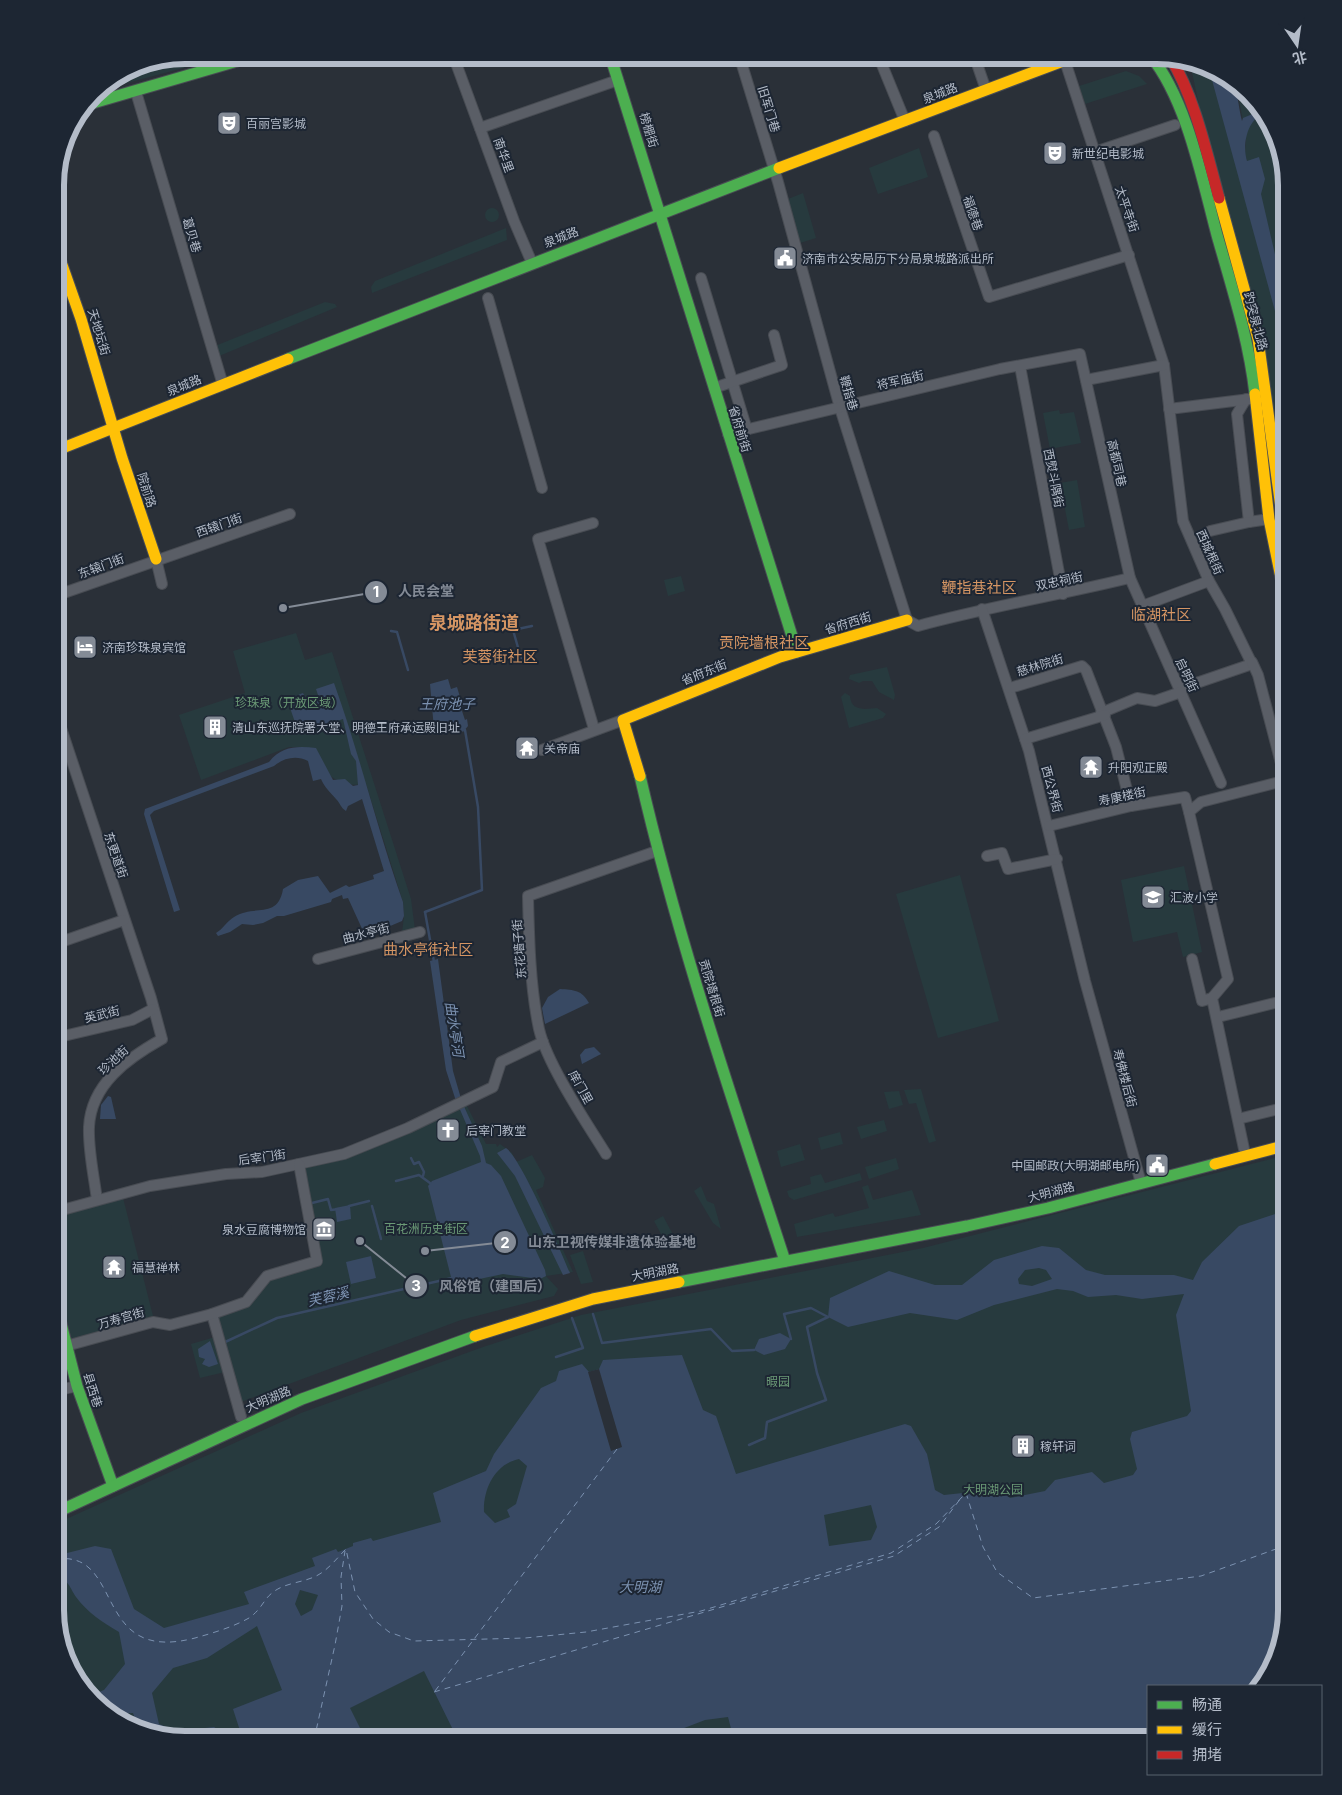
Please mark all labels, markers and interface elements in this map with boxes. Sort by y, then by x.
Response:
north arrow [1272,20,1322,70]
text: 北 [1291,48,1309,68]
street label: 泉城路 [921,80,959,106]
street label: 旧军门巷 [755,84,783,134]
theatre icon: 百丽宫影城 [216,110,242,136]
street label: 榜棚街 [637,111,661,149]
place label: 百丽宫影城 [246,116,306,131]
street label: 南华里 [491,136,517,174]
theatre icon: 新世纪电影城 [1042,140,1068,166]
place label: 新世纪电影城 [1072,146,1144,161]
street label: 太平寺街 [1112,184,1142,234]
street label: 福德巷 [960,194,986,232]
street label: 葛贝巷 [180,216,204,254]
street label: 泉城路 [542,224,580,250]
public building icon: 济南市公安局历下分局泉城路派出所 [772,245,798,271]
place label: 济南市公安局历下分局泉城路派出所 [802,251,994,266]
street label: 趵突泉北路 [1241,290,1271,352]
street label: 天地坛街 [85,307,113,357]
street label: 将军庙街 [875,367,925,393]
street label: 泉城路 [164,371,204,399]
street label: 鞭指巷 [837,374,861,412]
street label: 省府前街 [726,404,754,454]
street label: 高都司巷 [1104,438,1130,488]
street label: 西熨斗隅街 [1041,447,1067,509]
street label: 院前路 [134,471,160,509]
street label: 西辕门街 [194,510,244,540]
street label: 西城根街 [1193,527,1227,577]
street label: 东辕门街 [76,551,126,581]
street label: 双忠祠街 [1034,569,1084,593]
callout: 人民会堂 [363,577,464,606]
district label: 鞭指巷社区 [941,578,1017,597]
text: 1 [373,582,379,601]
text: 人民会堂 [398,582,454,599]
district label: 临湖社区 [1131,605,1191,624]
street label: 省府西街 [823,609,873,637]
district label: 泉城路街道 [429,612,519,633]
district label: 贡院墙根社区 [719,633,809,652]
hotel icon: 济南珍珠泉宾馆 [72,634,98,660]
place label: 济南珍珠泉宾馆 [102,640,186,655]
district label: 芙蓉街社区 [462,647,538,666]
street label: 慈林院街 [1015,651,1065,679]
street label: 省府东街 [679,656,729,688]
street label: 启明街 [1173,656,1201,694]
park label: 珍珠泉（开放区域） [235,695,343,710]
water label: 王府池子 [419,695,476,712]
building icon: 清山东巡抚院署大堂、明德王府承运殿旧址 [202,714,228,740]
place label: 清山东巡抚院署大堂、明德王府承运殿旧址 [232,720,460,735]
temple icon: 关帝庙 [514,735,540,761]
place label: 关帝庙 [544,741,580,756]
temple icon: 升阳观正殿 [1078,754,1104,780]
place label: 升阳观正殿 [1108,760,1168,775]
street label: 西公界街 [1039,764,1065,814]
street label: 寿康楼街 [1097,784,1147,808]
street label: 东更道街 [101,830,131,880]
school or university icon: 汇波小学 [1140,884,1166,910]
place label: 汇波小学 [1170,890,1218,905]
street label: 东花墙子街 [509,918,529,980]
street label: 曲水亭街 [341,920,391,946]
district label: 曲水亭街社区 [383,940,473,959]
street label: 贡院墙根街 [696,957,728,1019]
water label: 曲水亭河 [442,1000,468,1061]
street label: 英武街 [83,1003,121,1025]
street label: 珍池街 [95,1042,131,1078]
street label: 寿佛楼后街 [1110,1047,1140,1109]
street label: 庠门里 [566,1068,596,1106]
church icon: 后宰门教堂 [435,1117,461,1143]
place label: 后宰门教堂 [466,1123,526,1138]
street label: 后宰门街 [237,1146,287,1168]
public building icon: 中国邮政(大明湖邮电所) [1144,1152,1170,1178]
place label: 中国邮政(大明湖邮电所) [1011,1158,1140,1173]
street label: 大明湖路 [1026,1179,1076,1205]
museum icon: 泉水豆腐博物馆 [311,1216,337,1242]
park label: 百花洲历史街区 [384,1221,468,1236]
place label: 泉水豆腐博物馆 [222,1222,306,1237]
callout: 山东卫视传媒非遗体验基地 [493,1228,706,1257]
text: 2 [500,1233,510,1252]
text: 山东卫视传媒非遗体验基地 [528,1233,696,1250]
temple icon: 福慧禅林 [101,1254,127,1280]
place label: 福慧禅林 [132,1260,180,1275]
street label: 大明湖路 [630,1260,680,1284]
callout: 风俗馆（建国后） [404,1272,561,1301]
text: 3 [411,1276,421,1295]
text: 风俗馆（建国后） [439,1277,551,1294]
water label: 芙蓉溪 [306,1283,352,1309]
street label: 万寿宫街 [96,1304,146,1332]
street label: 县西巷 [80,1371,106,1409]
park label: 暇园 [766,1374,790,1389]
street label: 大明湖路 [243,1383,293,1415]
building icon: 稼轩词 [1010,1433,1036,1459]
place label: 稼轩词 [1040,1439,1076,1454]
park label: 大明湖公园 [963,1482,1023,1497]
water label: 大明湖 [619,1578,663,1595]
legend [1147,1685,1322,1775]
text: 畅通 [1192,1695,1222,1714]
text: 缓行 [1192,1720,1222,1739]
text: 拥堵 [1192,1745,1222,1764]

